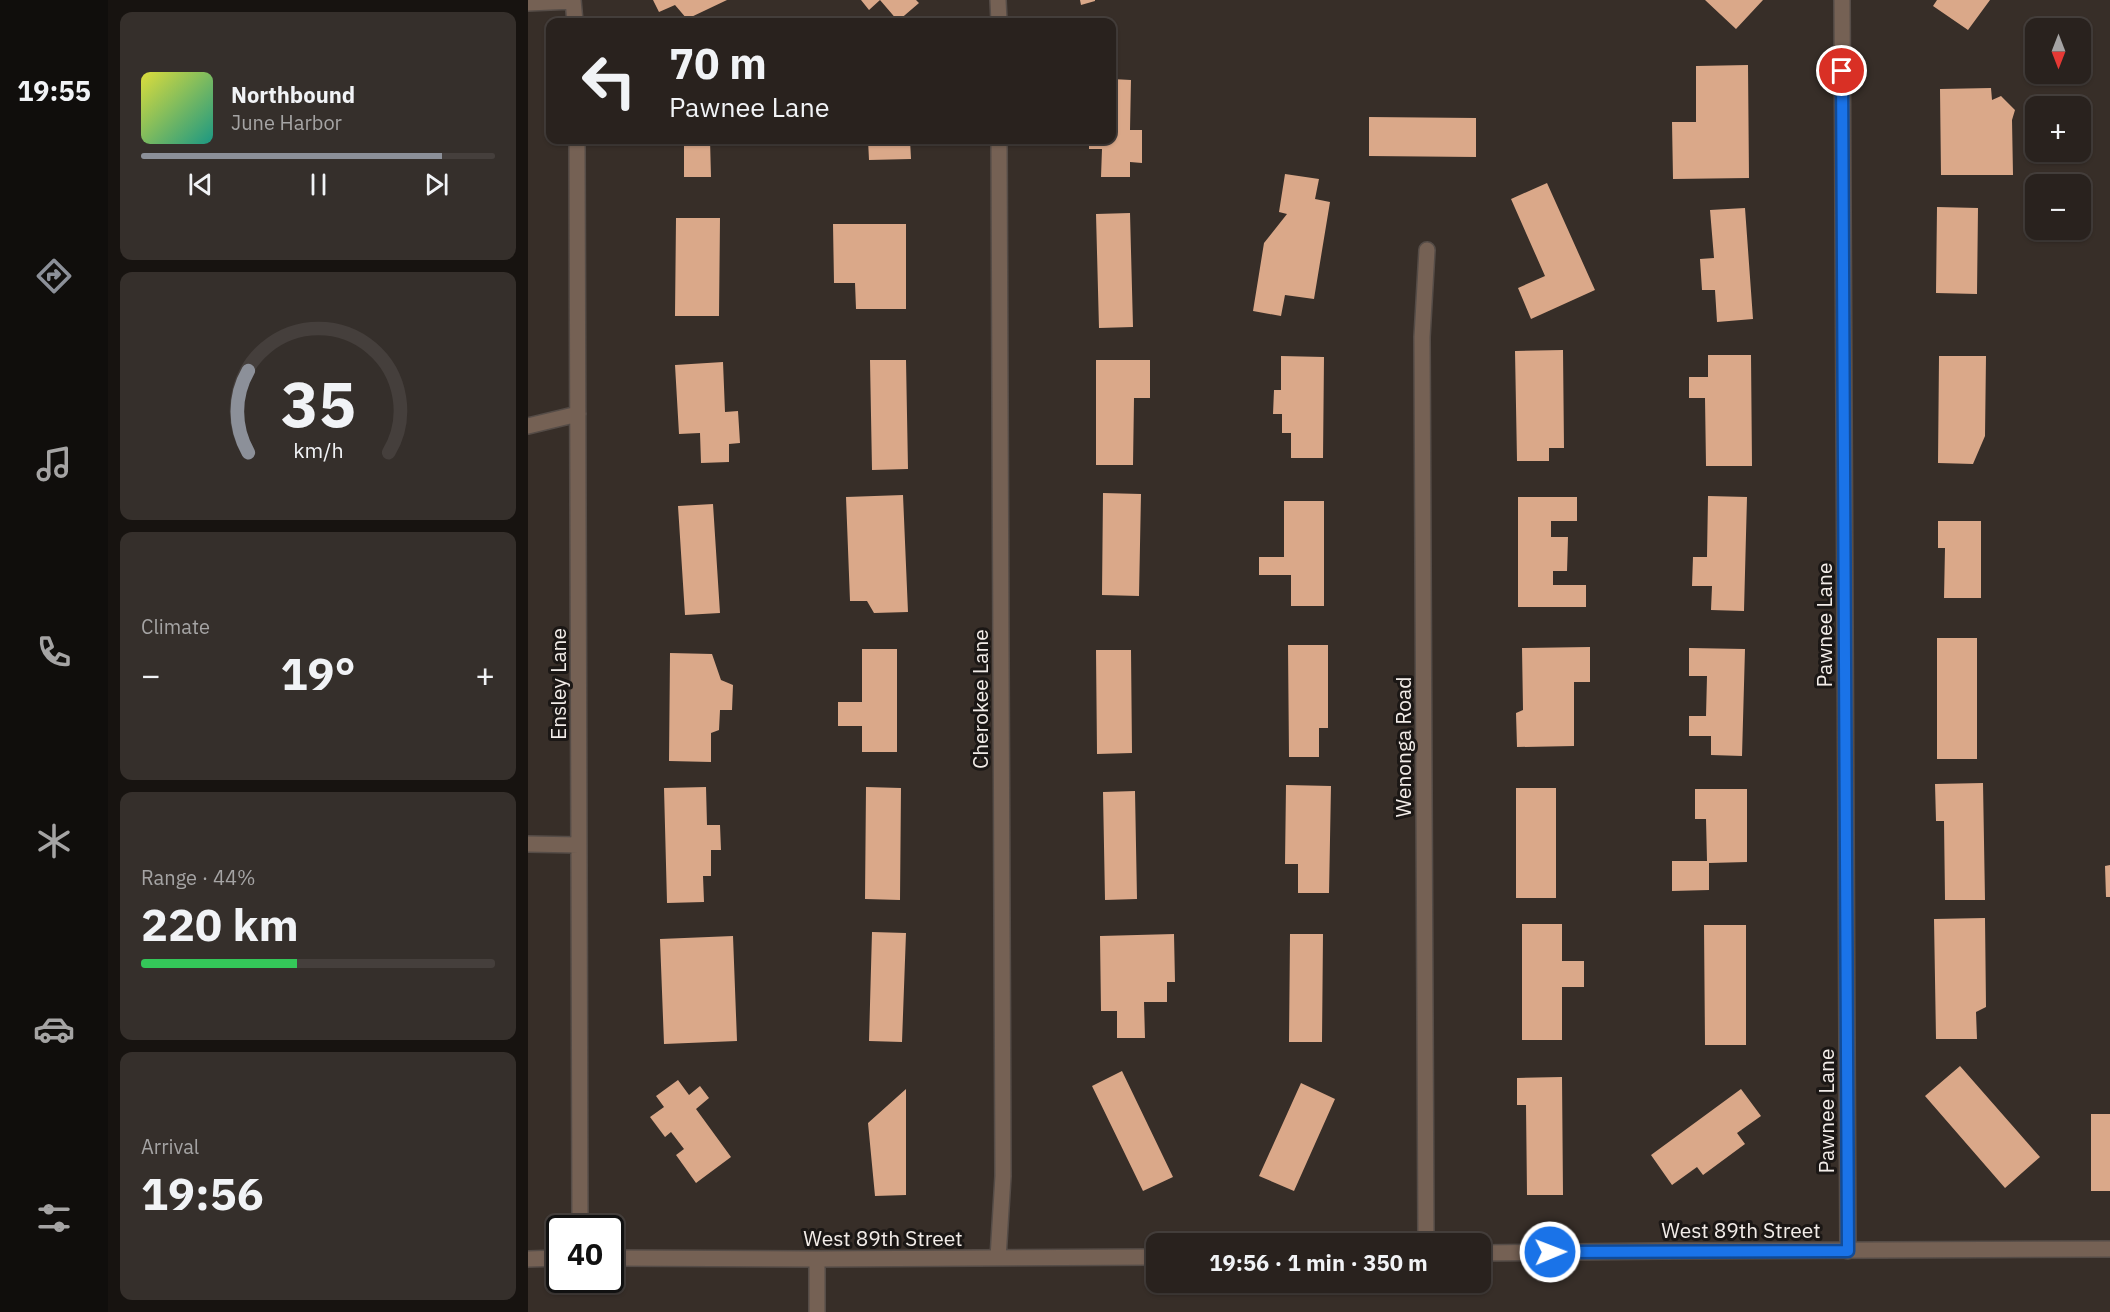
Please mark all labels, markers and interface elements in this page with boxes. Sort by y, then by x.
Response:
north arrow [2025,18,2091,84]
map controls [2025,18,2091,240]
text: 70 m [669,36,767,91]
icon: left [570,42,648,120]
pin [1816,45,1867,96]
icon: arrive [1825,54,1858,87]
text: 19:55 [17,73,91,108]
text: Northbound [231,80,355,109]
text: Pawnee Lane [669,89,830,124]
button: + [2025,96,2091,162]
text: June Harbor [231,109,342,136]
icon: previous [184,168,217,201]
icon: pause [302,168,335,201]
icon: next [420,168,453,201]
button: − [2025,174,2091,240]
icon: directions [33,255,75,297]
text: 35 [281,363,355,444]
text: km/h [293,436,343,464]
icon: music [33,443,75,485]
street label: Pawnee Lane [1810,563,1838,687]
text: Climate [141,613,210,640]
street label: Ensley Lane [544,628,572,740]
street label: Cherokee Lane [966,629,994,769]
icon: phone [33,631,75,673]
text: 19° [280,644,356,702]
text: − [141,653,161,696]
text: + [475,653,495,696]
street label: Wenonga Road [1389,676,1417,818]
icon: climate [33,820,75,862]
text: Range · 44% [141,864,256,891]
text: 220 km [141,895,299,953]
icon: car [33,1008,75,1050]
street label: Pawnee Lane [1812,1049,1840,1173]
text: Arrival [141,1133,199,1160]
text: 19:56 [141,1164,264,1222]
icon: filters [33,1197,75,1239]
speed limit sign: 40 [546,1215,624,1293]
street label: West 89th Street [1661,1216,1821,1244]
position arrow [1518,1220,1582,1284]
street label: West 89th Street [803,1224,963,1252]
text: 19:56 · 1 min · 350 m [1209,1248,1428,1277]

